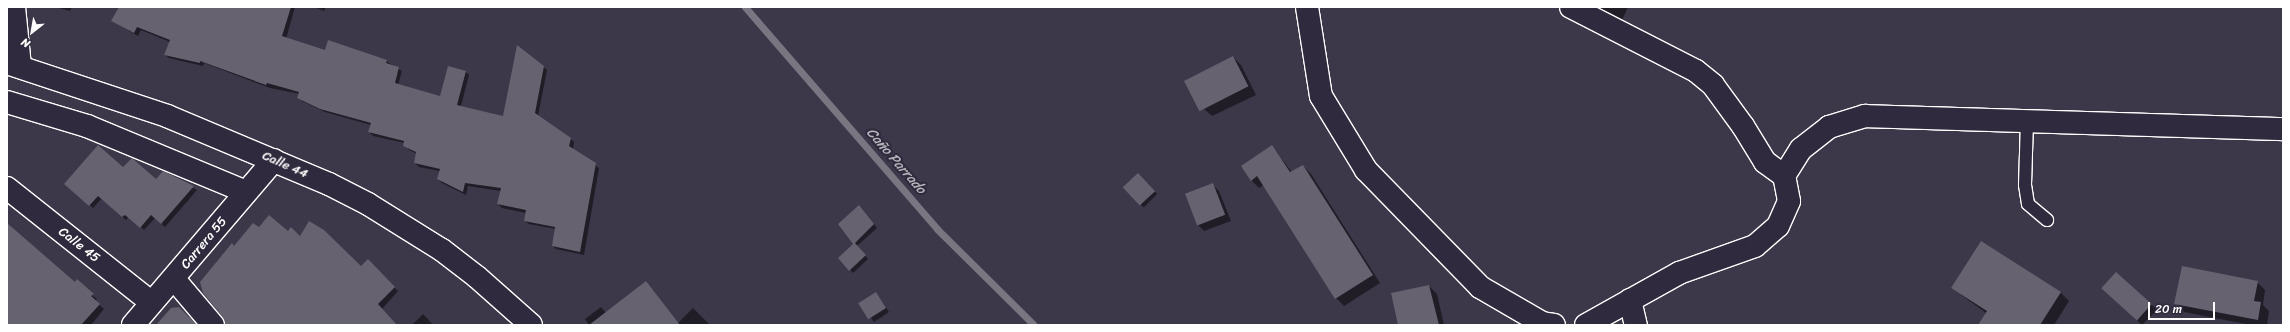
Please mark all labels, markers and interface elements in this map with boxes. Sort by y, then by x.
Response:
north arrow [12,12,52,52]
text: N [17,33,34,53]
water label: Caño Parrado [863,124,929,198]
street label: Calle 44 [260,148,310,182]
street label: Carrera 55 [178,214,230,272]
street label: Calle 45 [55,224,103,266]
scale bar [2150,294,2217,320]
text: 20 m [2155,298,2182,320]

